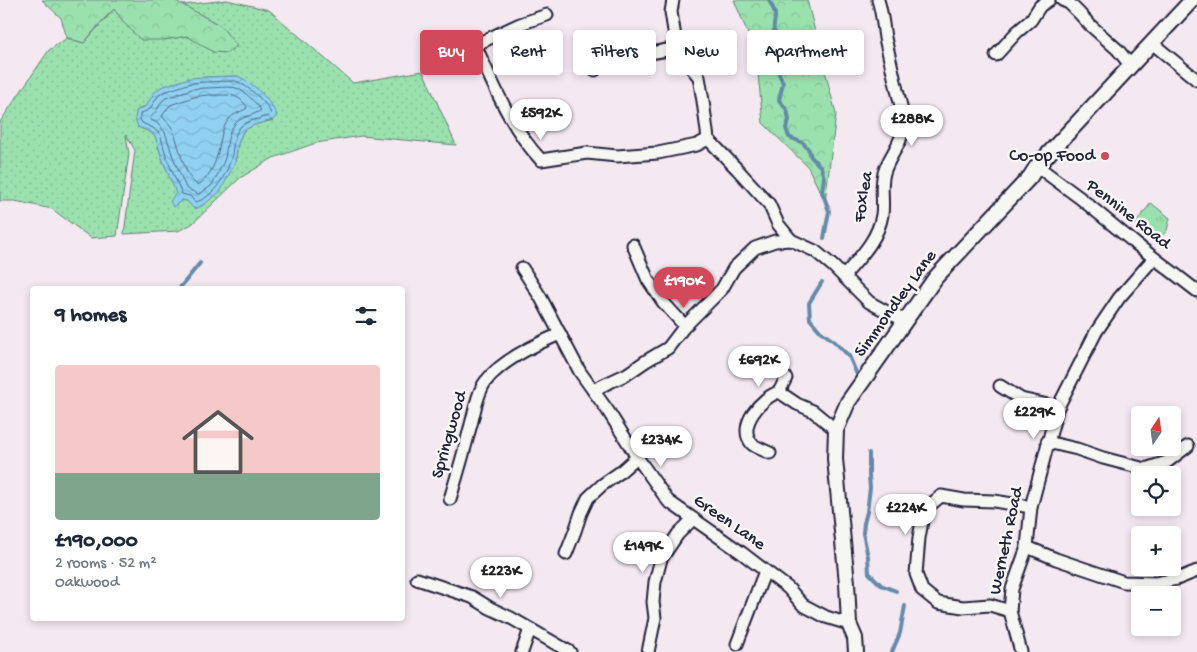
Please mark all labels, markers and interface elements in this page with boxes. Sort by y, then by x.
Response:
chip: Buy [420,30,483,75]
chip: Rent [493,30,563,75]
chip: Filters [573,30,656,75]
chip: New [666,30,737,75]
chip: Apartment [747,30,864,75]
pin: £592K [506,98,576,141]
pin: £288K [877,104,947,147]
text: £592K [521,105,561,124]
text: £288K [891,111,933,130]
place label: Co-op Food [1009,146,1096,167]
marker: Co-op Food [1099,150,1111,162]
street label: Foxlea [849,169,879,225]
street label: Pennine Road [1081,175,1176,255]
street label: Simmondley Lane [850,246,942,362]
pin: £190K [649,266,719,309]
text: £190K [664,273,704,292]
icon: filters [352,302,380,330]
text: 9 homes [55,304,126,329]
pin: £692K [724,346,794,388]
text: £692K [739,352,779,371]
street label: Springwood [428,388,473,481]
icon: home [173,397,263,487]
pin: £229K [999,398,1069,440]
text: £229K [1014,404,1054,423]
north arrow [1131,406,1181,456]
map controls [1131,406,1181,636]
pin: £234K [626,426,696,468]
text: £234K [641,432,681,451]
button: locate [1131,466,1181,516]
street label: Werneth Road [985,484,1029,597]
street label: Green Lane [689,490,770,556]
pin: £224K [871,494,941,536]
text: £224K [886,500,926,519]
button: + [1131,526,1181,576]
text: £190,000 [55,530,138,555]
pin: £149K [608,532,678,574]
text: £149K [624,538,662,557]
text: 2 rooms · 52 m² [55,555,157,574]
pin: £223K [466,556,536,599]
text: £223K [481,563,521,582]
text: Oakwood [55,574,119,593]
button: − [1131,586,1181,636]

